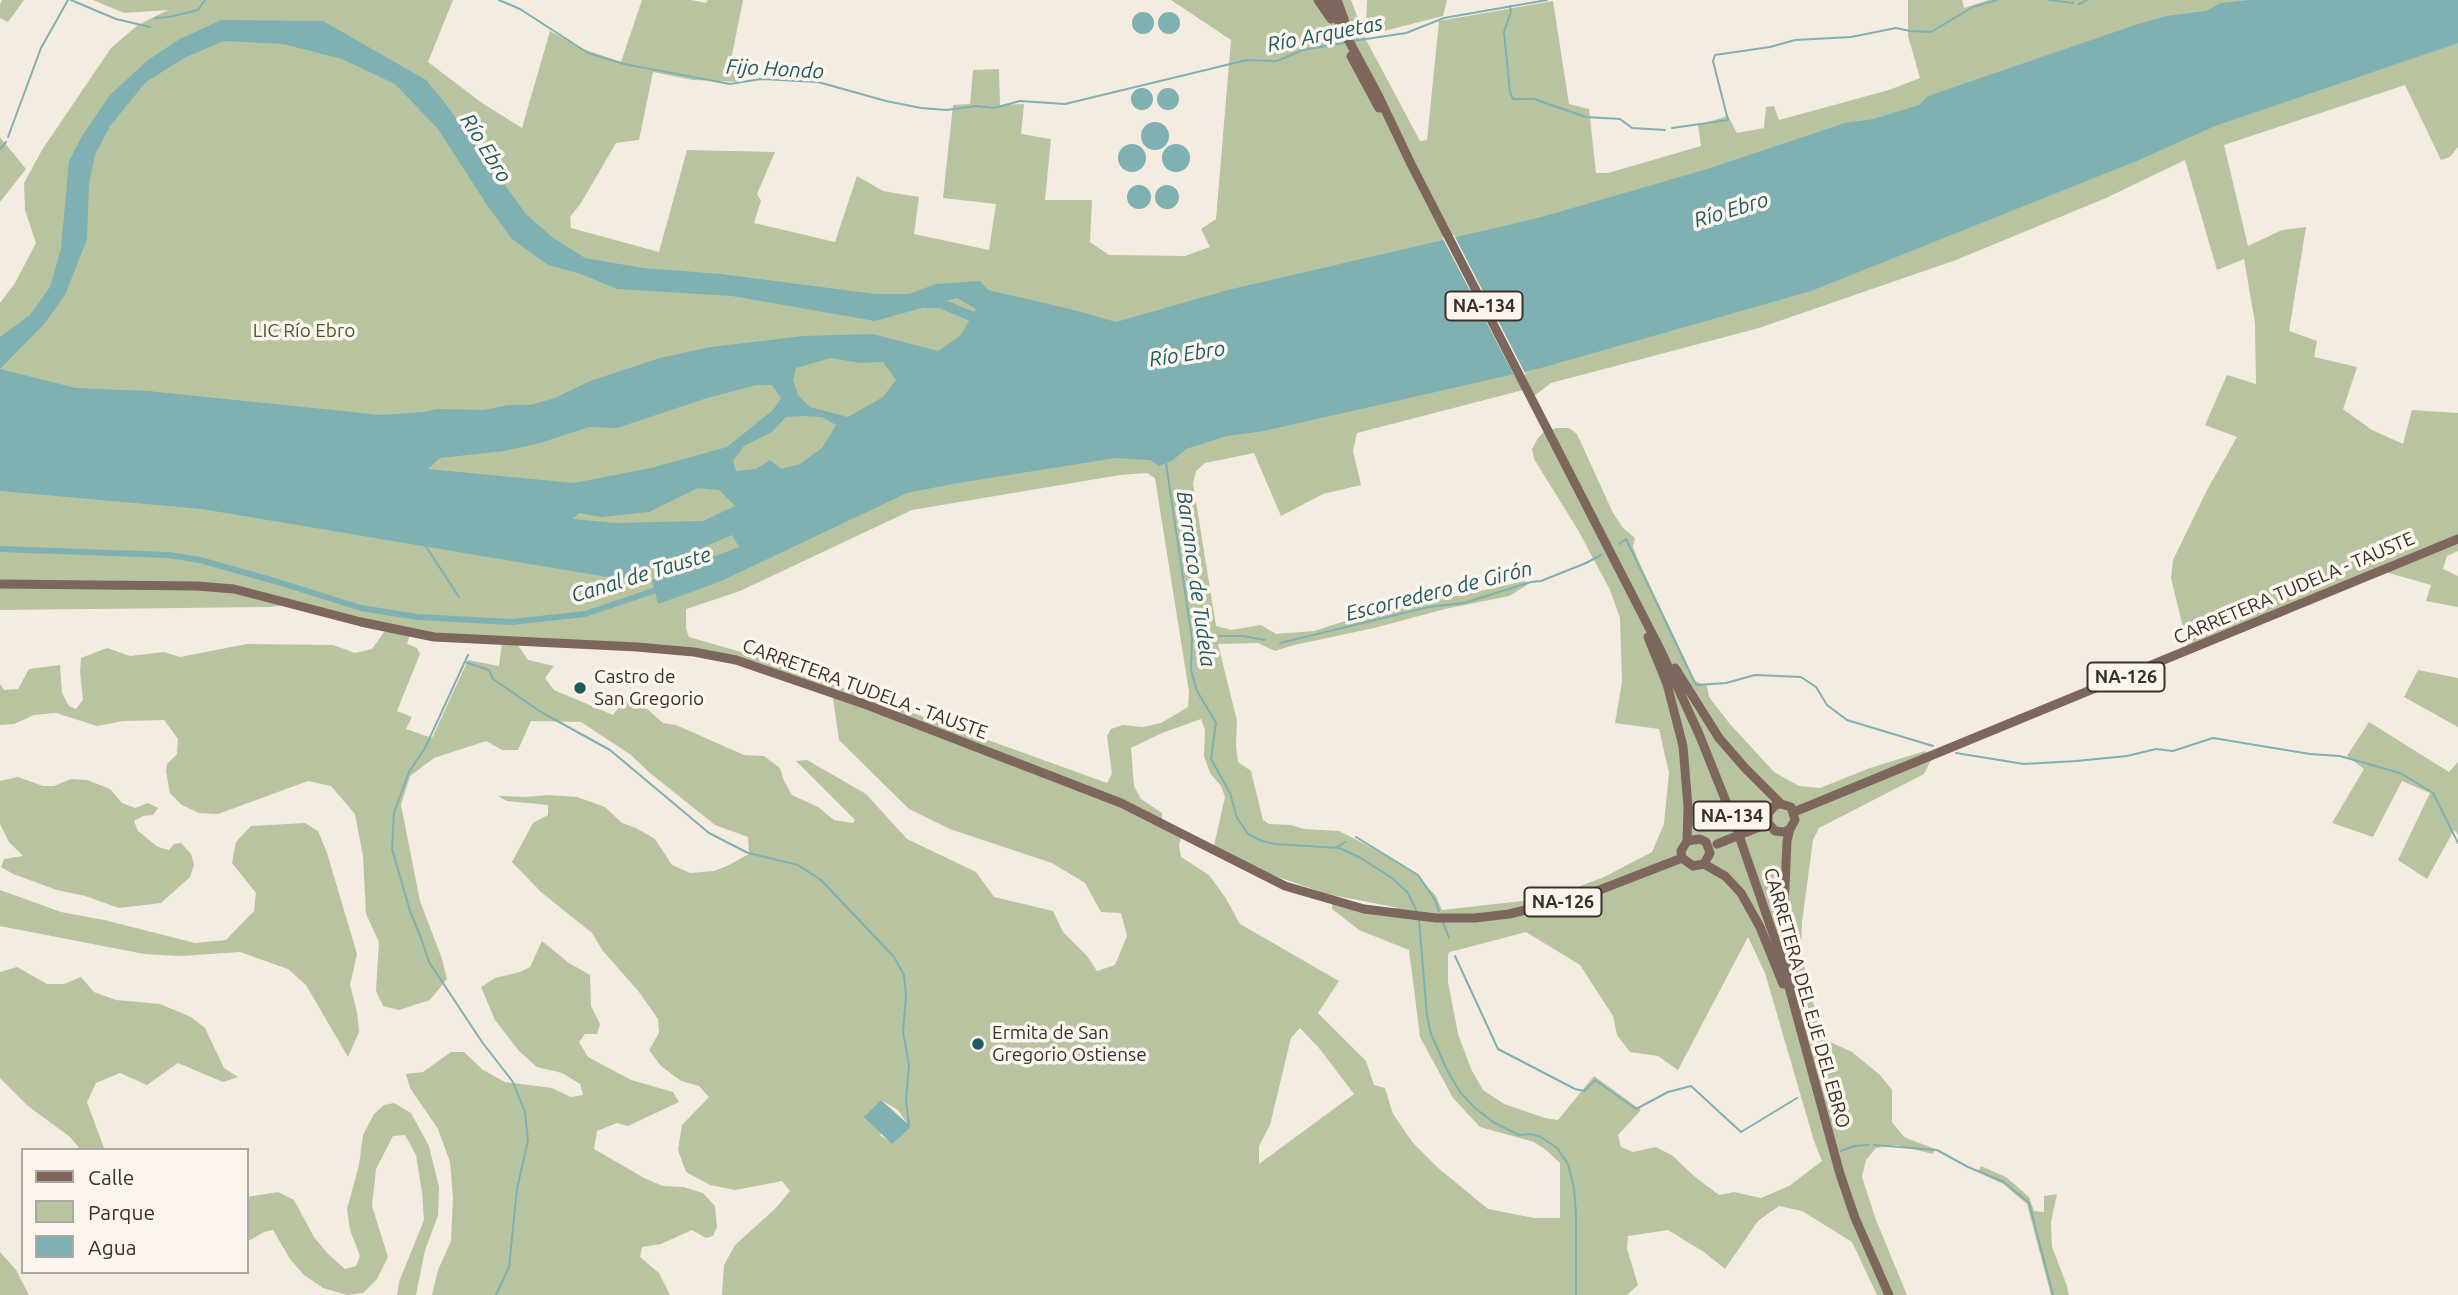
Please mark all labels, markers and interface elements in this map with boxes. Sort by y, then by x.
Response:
water label: Río Arquetas [1265,10,1385,58]
water label: Fijo Hondo [725,54,825,84]
water label: Río Ebro [455,109,517,187]
water label: Río Ebro [1691,187,1771,233]
road number: NA-134 [1446,292,1522,320]
park label: LIC Río Ebro [253,320,355,342]
water label: Río Ebro [1147,336,1227,372]
water label: Barranco de Tudela [1171,490,1221,668]
street label: CARRETERA TUDELA - TAUSTE [2170,527,2418,649]
water label: Canal de Tauste [568,542,714,608]
water label: Escorredero de Girón [1343,556,1535,626]
street label: CARRETERA TUDELA - TAUSTE [739,634,991,744]
road number: NA-126 [2088,662,2164,692]
place label: Castro de San Gregorio [594,666,704,710]
marker: Castro de San Gregorio [572,680,588,696]
road number: NA-134 [1694,802,1770,830]
street label: CARRETERA DEL EJE DEL EBRO [1759,865,1855,1131]
road number: NA-126 [1524,888,1602,917]
place label: Ermita de San Gregorio Ostiense [992,1022,1147,1066]
marker: Ermita de San Gregorio Ostiense [970,1036,986,1052]
legend [21,1148,248,1274]
text: Calle [88,1165,134,1189]
text: Parque [88,1200,155,1224]
text: Agua [88,1235,137,1259]

